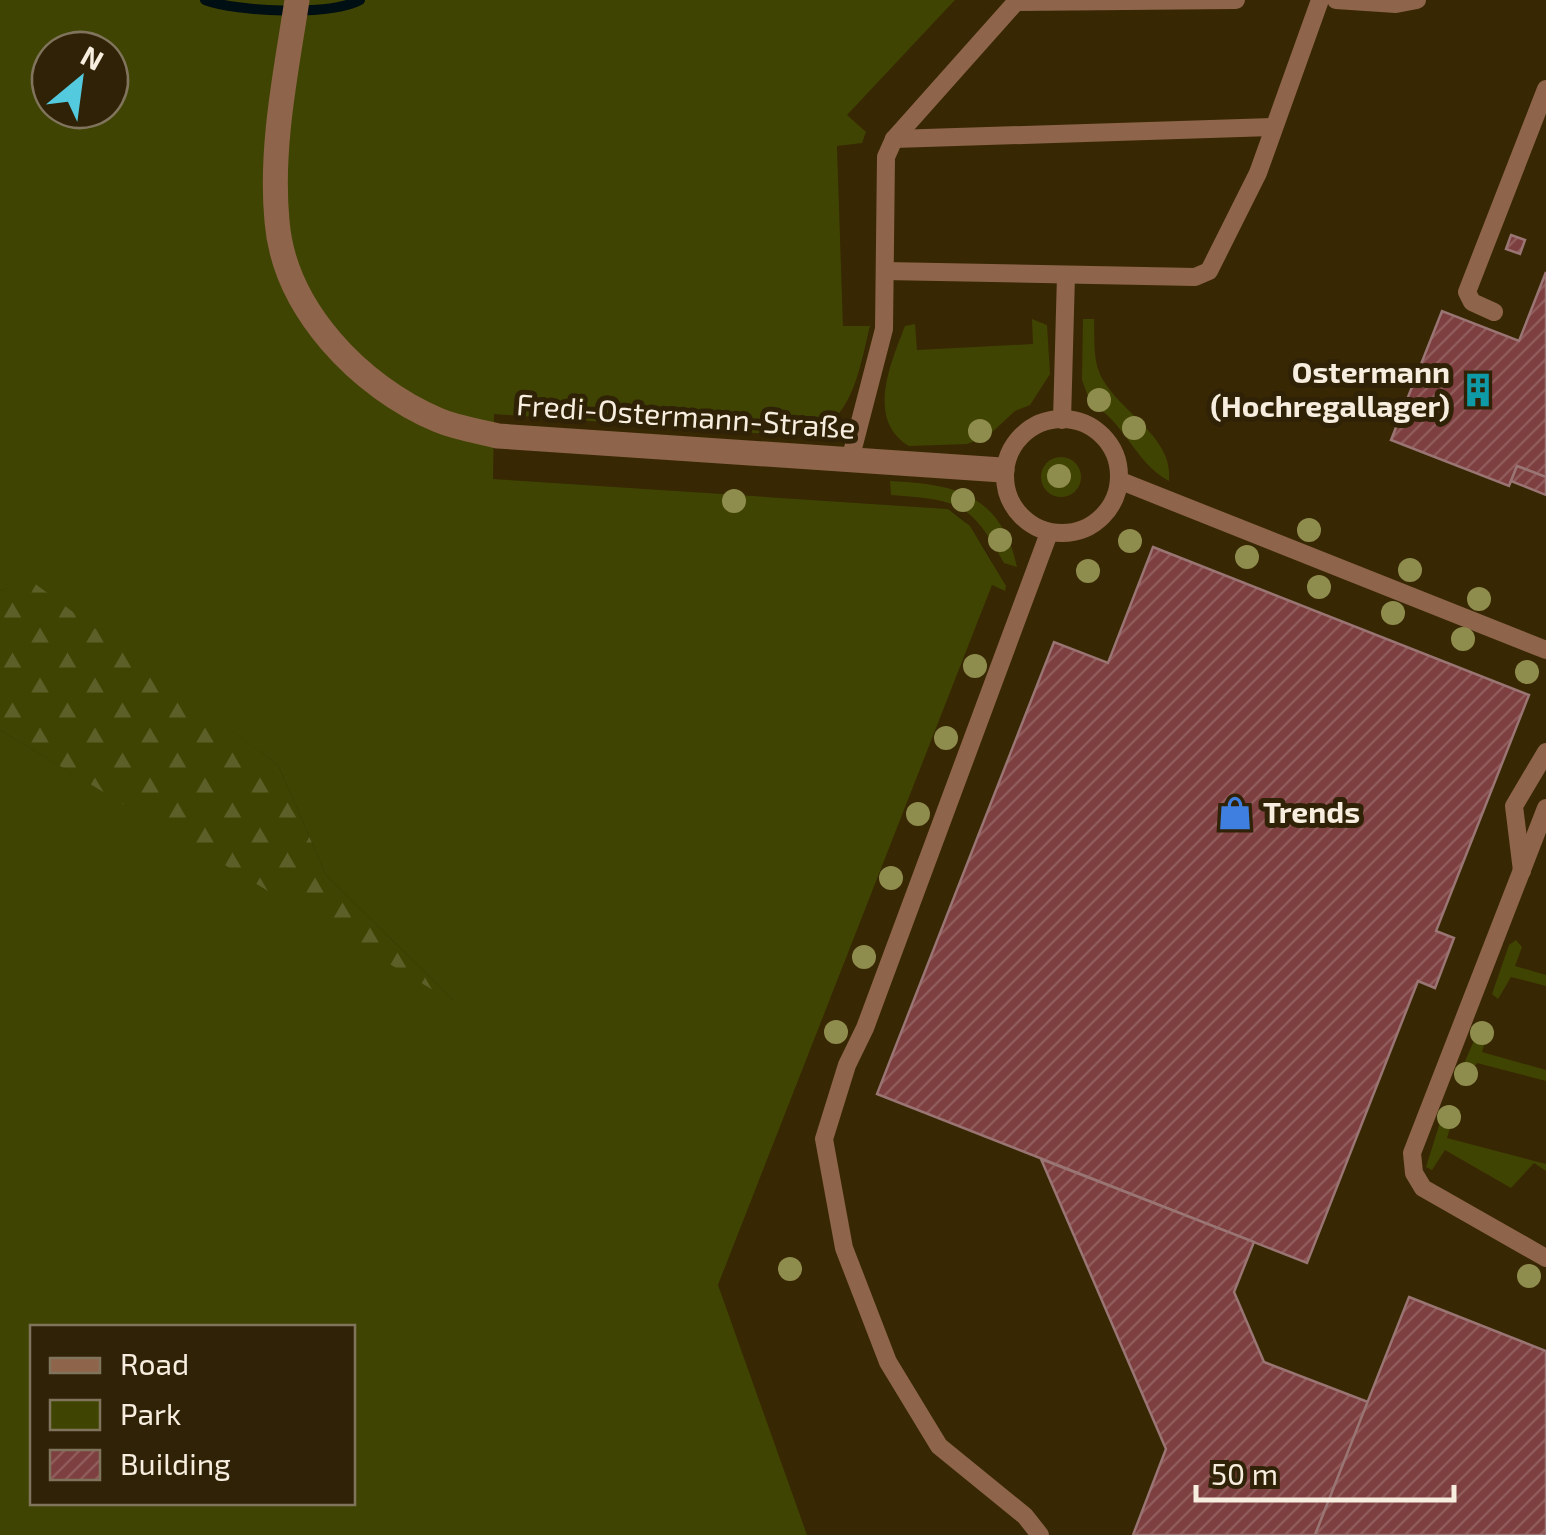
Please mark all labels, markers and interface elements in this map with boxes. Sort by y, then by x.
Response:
north arrow [30,30,130,130]
text: N [76,37,110,77]
place label: Ostermann (Hochregallager) [1210,353,1450,423]
building icon: Ostermann (Hochregallager) [1459,371,1497,409]
street label: Fredi-Ostermann-Straße [515,385,857,445]
place label: Trends [1263,793,1360,829]
shop icon: Trends [1216,794,1254,832]
legend [30,1325,355,1505]
text: Road [120,1345,189,1381]
text: Park [120,1395,181,1431]
scale bar [1196,1440,1454,1502]
text: Building [120,1445,231,1481]
text: 50 m [1211,1455,1278,1491]

